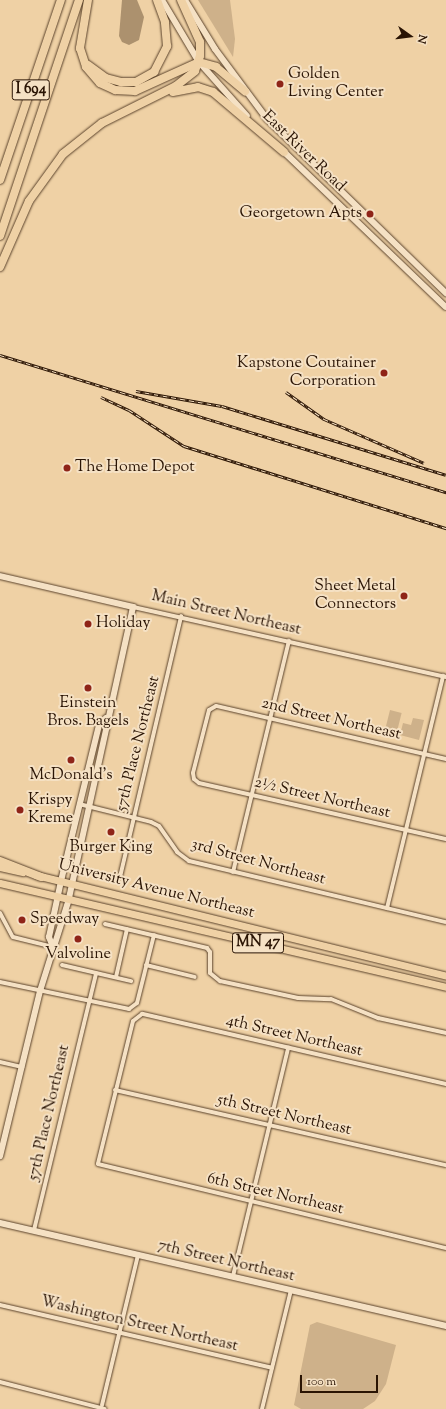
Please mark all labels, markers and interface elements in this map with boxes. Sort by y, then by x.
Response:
north arrow [390,16,430,56]
text: N [413,33,430,45]
place label: Golden Living Center [288,65,384,103]
road number: I 694 [11,77,51,103]
marker: Golden Living Center [275,79,285,89]
street label: East River Road [257,107,349,197]
place label: Georgetown Apts [240,204,362,224]
marker: Georgetown Apts [365,209,375,219]
place label: Kapstone Coutainer Corporation [237,354,376,392]
marker: Kapstone Coutainer Corporation [379,368,389,378]
place label: The Home Depot [75,458,195,478]
marker: The Home Depot [62,463,72,473]
place label: Sheet Metal Connectors [314,577,396,615]
street label: Main Street Northeast [149,587,303,641]
marker: Sheet Metal Connectors [399,591,409,601]
place label: Holiday [96,614,150,634]
marker: Holiday [83,619,93,629]
street label: 57th Place Northeast [113,674,165,814]
marker: Einstein Bros. Bagels [83,683,93,693]
place label: Einstein Bros. Bagels [47,694,129,732]
street label: 2nd Street Northeast [259,695,403,745]
marker: McDonald's [66,755,76,765]
place label: McDonald's [29,766,113,786]
street label: 2½ Street Northeast [252,774,392,824]
place label: Krispy Kreme [28,791,73,829]
marker: Krispy Kreme [15,805,25,815]
marker: Burger King [106,827,116,837]
street label: 3rd Street Northeast [189,836,327,890]
place label: Burger King [69,838,153,858]
street label: University Avenue Northeast [56,856,256,924]
place label: Speedway [30,910,99,930]
marker: Speedway [17,915,27,925]
road number: MN 47 [231,930,285,956]
marker: Valvoline [73,934,83,944]
place label: Valvoline [45,945,111,965]
street label: 4th Street Northeast [224,1012,364,1062]
street label: 57th Place Northeast [25,1043,75,1183]
street label: 5th Street Northeast [215,1091,353,1141]
street label: 6th Street Northeast [205,1170,345,1220]
street label: 7th Street Northeast [156,1237,296,1287]
street label: Washington Street Northeast [38,1293,240,1357]
scale bar [302,1367,380,1393]
text: 100 m [307,1373,336,1391]

